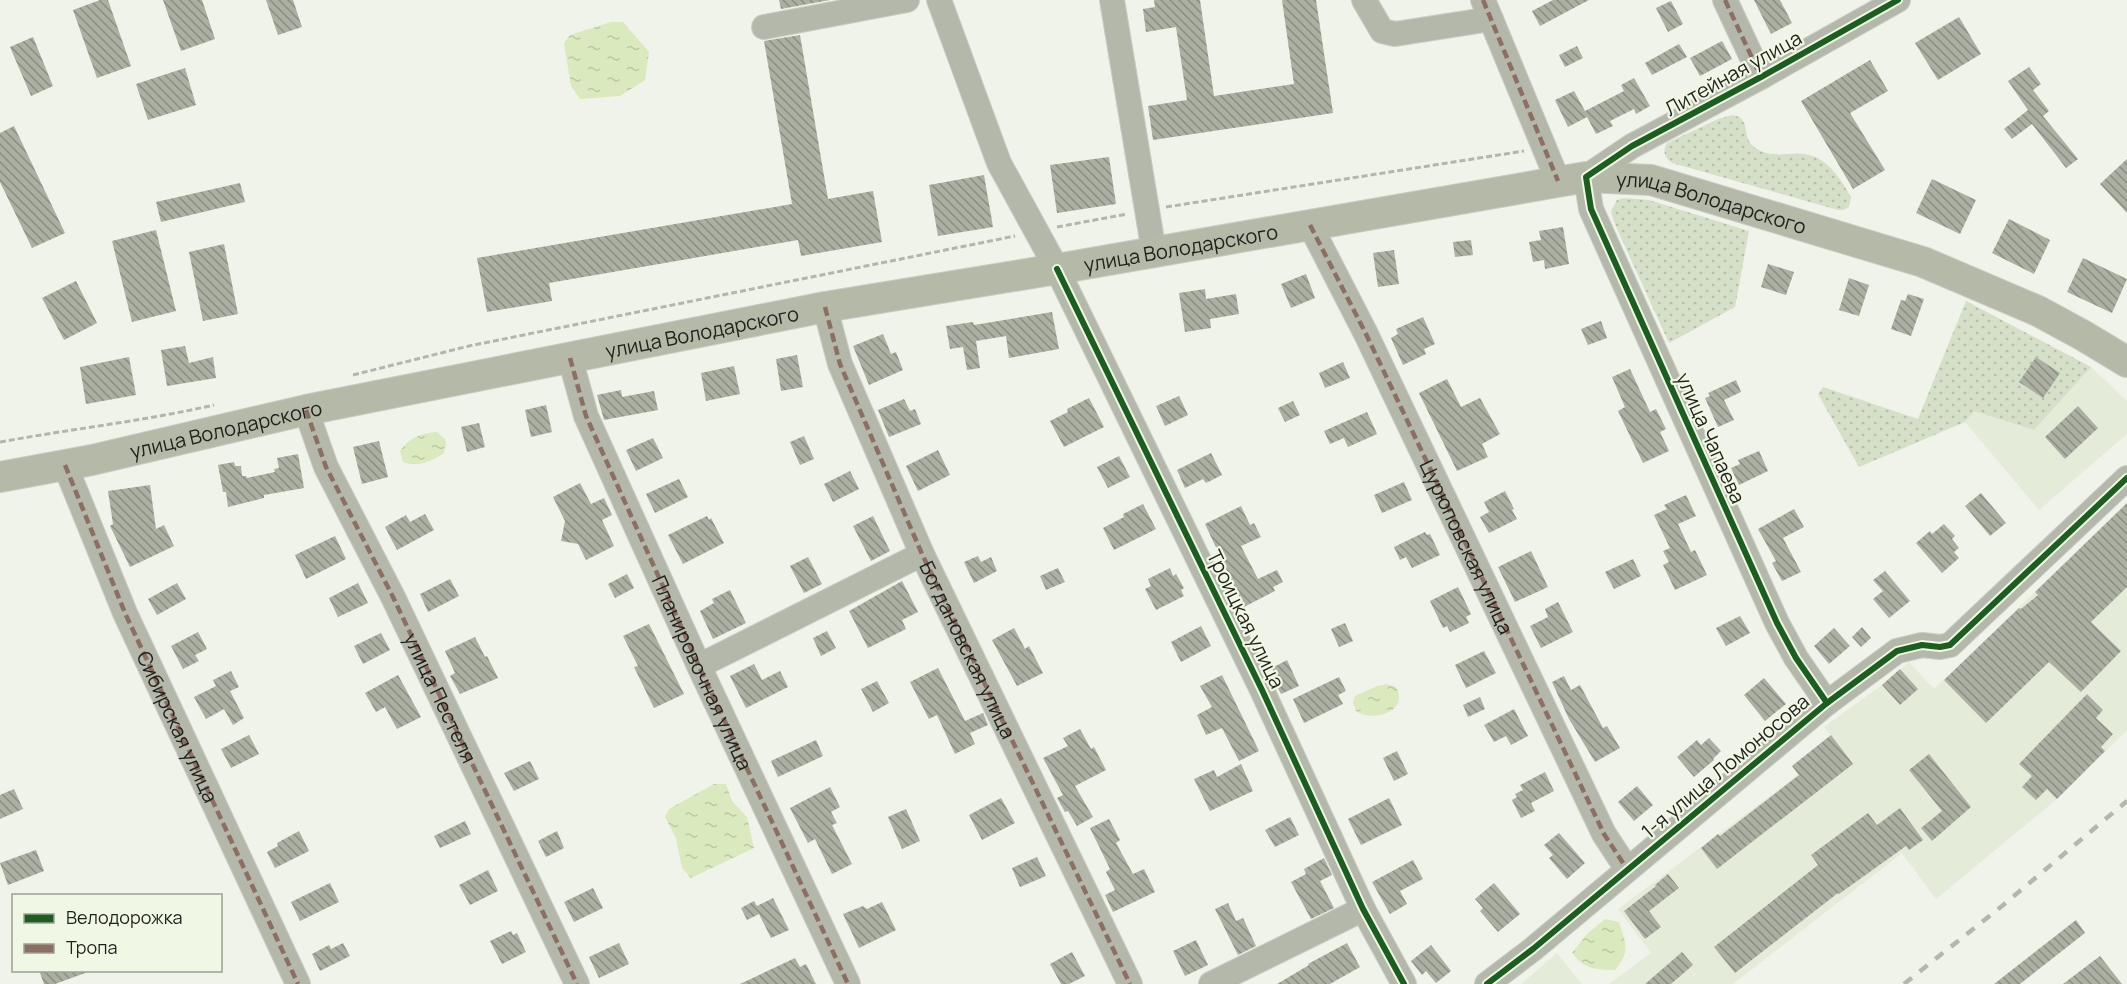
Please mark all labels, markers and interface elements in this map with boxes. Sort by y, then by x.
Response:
street label: Литейная улица [1660,24,1806,122]
street label: улица Володарского [1616,165,1810,240]
street label: улица Володарского [1081,217,1280,278]
street label: улица Володарского [603,299,801,364]
street label: улица Чапаева [1670,368,1752,508]
street label: улица Володарского [127,394,324,464]
street label: Цурюповская улица [1414,455,1520,638]
street label: Троицкая улица [1201,545,1291,693]
street label: Богдановская улица [914,556,1023,743]
street label: Планировочная улица [646,571,759,774]
street label: улица Пестеля [398,628,483,767]
street label: Сибирская улица [131,646,225,807]
street label: 1-я улица Ломоносова [1635,688,1815,844]
legend [12,894,222,972]
text: Велодорожка [66,905,183,929]
text: Тропа [66,935,117,959]

